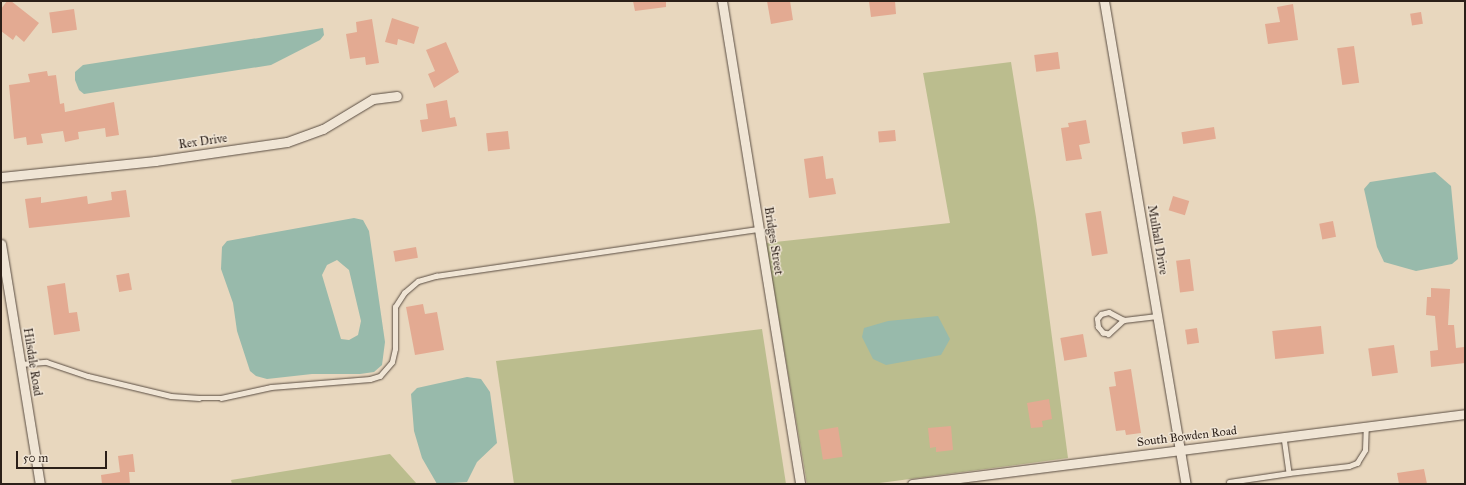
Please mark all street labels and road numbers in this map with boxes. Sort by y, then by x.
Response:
street label: Rex Drive [178,131,228,153]
street label: Mulhall Drive [1144,204,1170,276]
street label: Bridges Street [760,206,786,276]
street label: Hilsdale Road [20,327,44,397]
street label: South Bowden Road [1136,424,1238,450]

